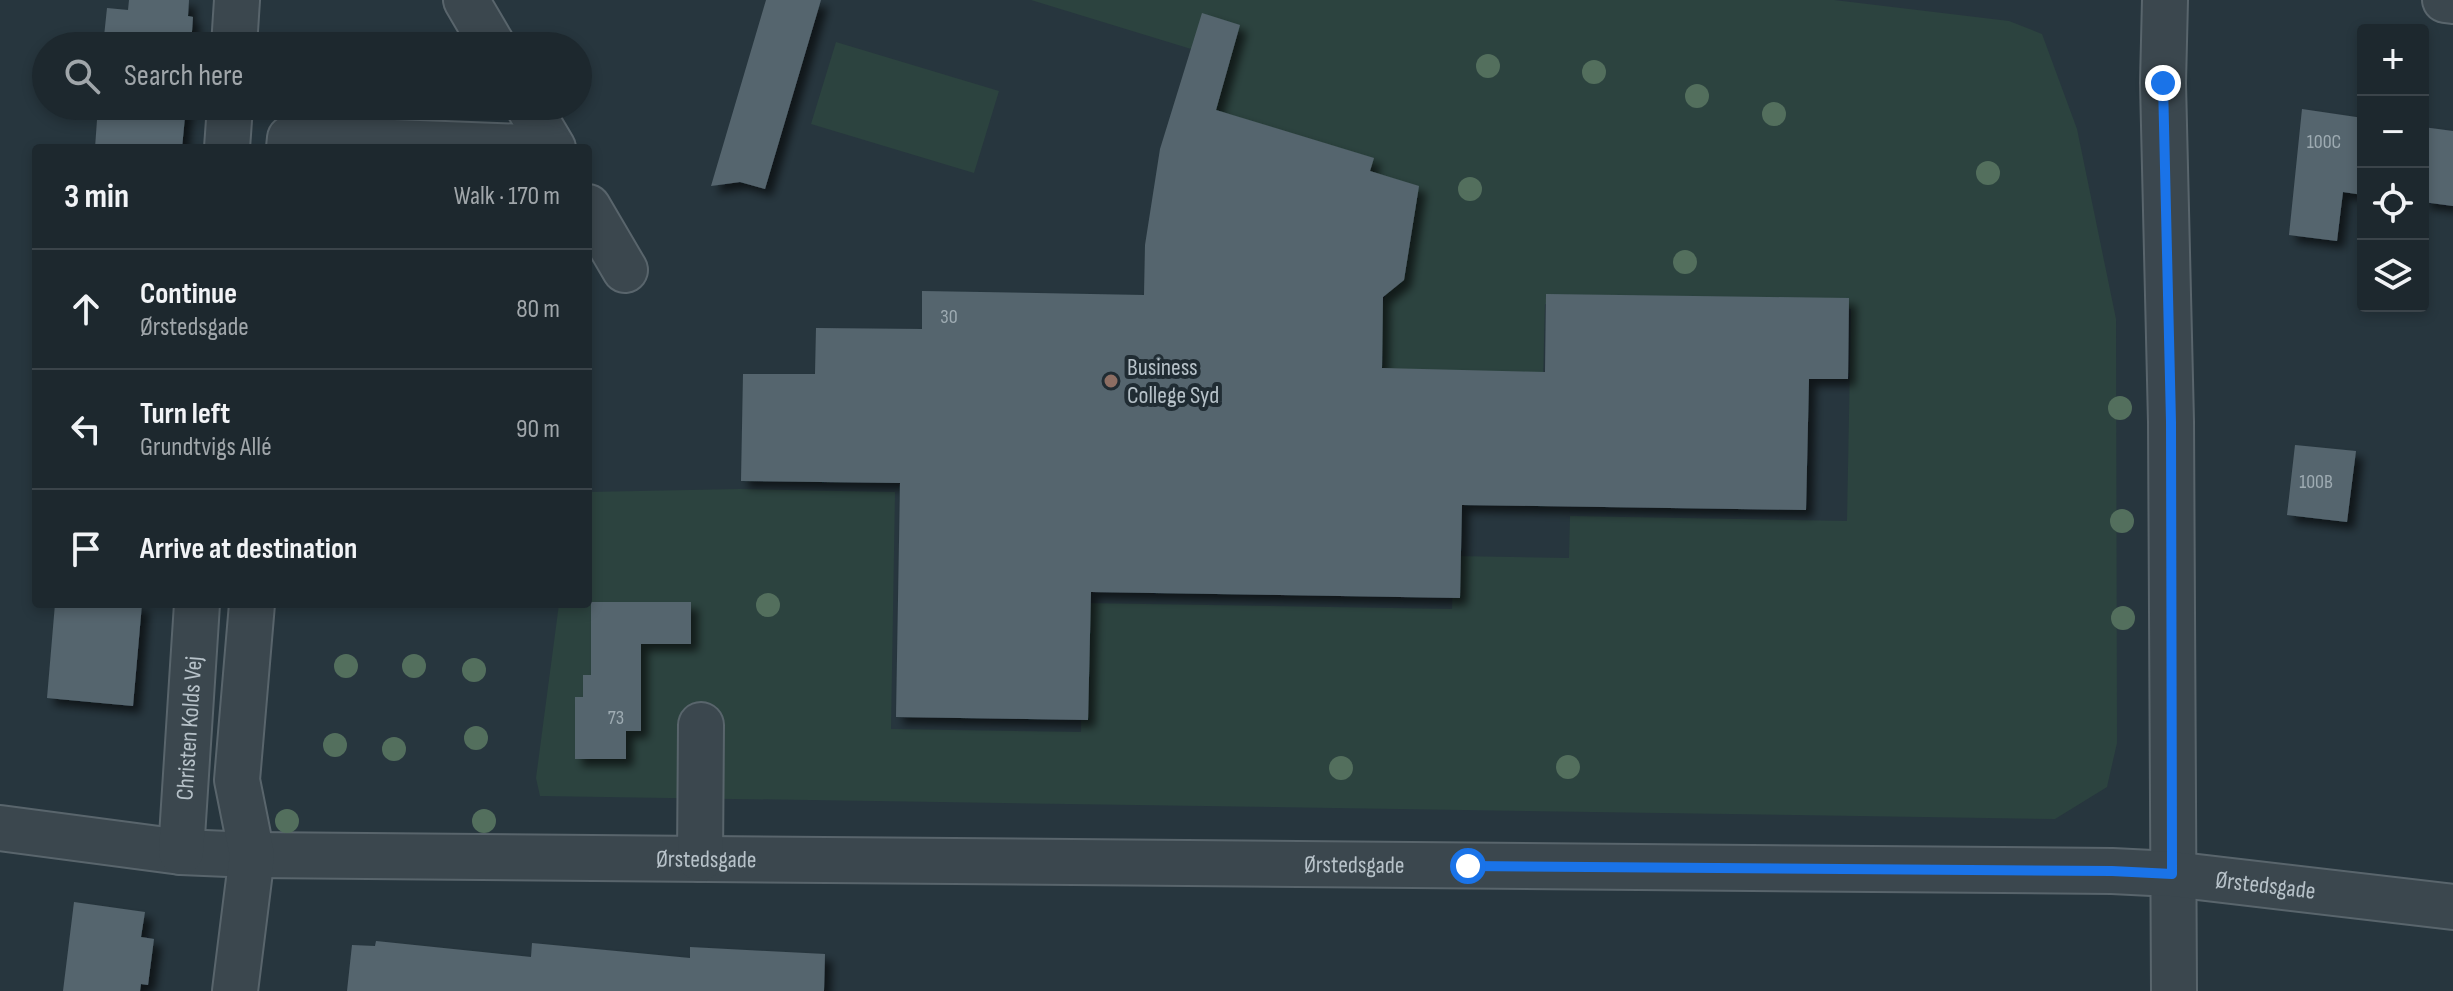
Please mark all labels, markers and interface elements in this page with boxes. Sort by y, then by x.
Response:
map controls [2357,24,2429,312]
button: + [2357,24,2429,96]
search box [32,32,592,120]
icon: search [60,54,104,98]
text: Search here [124,58,243,94]
route end [2145,65,2181,101]
button: − [2357,96,2429,168]
house number: 100C [2307,130,2341,154]
button: locate [2357,168,2429,240]
text: 3 min [64,176,129,217]
text: Walk · 170 m [454,181,560,212]
button: layers [2357,240,2429,312]
text: Continue [140,276,237,312]
icon: ahead [64,287,108,331]
text: 80 m [516,294,560,325]
house number: 30 [940,305,958,329]
text: Ørstedsgade [140,312,249,343]
place label: Business College Syd [1127,353,1219,410]
marker: Business College Syd [1102,372,1120,390]
text: Turn left [140,396,230,432]
icon: left [64,407,108,451]
text: 90 m [516,414,560,445]
text: Grundtvigs Allé [140,432,272,463]
house number: 100B [2299,470,2333,494]
icon: arrive [64,527,108,571]
text: Arrive at destination [140,531,357,567]
street label: Christen Kolds Vej [170,655,208,801]
house number: 73 [608,706,624,730]
street label: Ørstedsgade [656,844,757,874]
route start [1450,848,1486,884]
street label: Ørstedsgade [1304,850,1405,879]
street label: Ørstedsgade [2214,865,2317,905]

